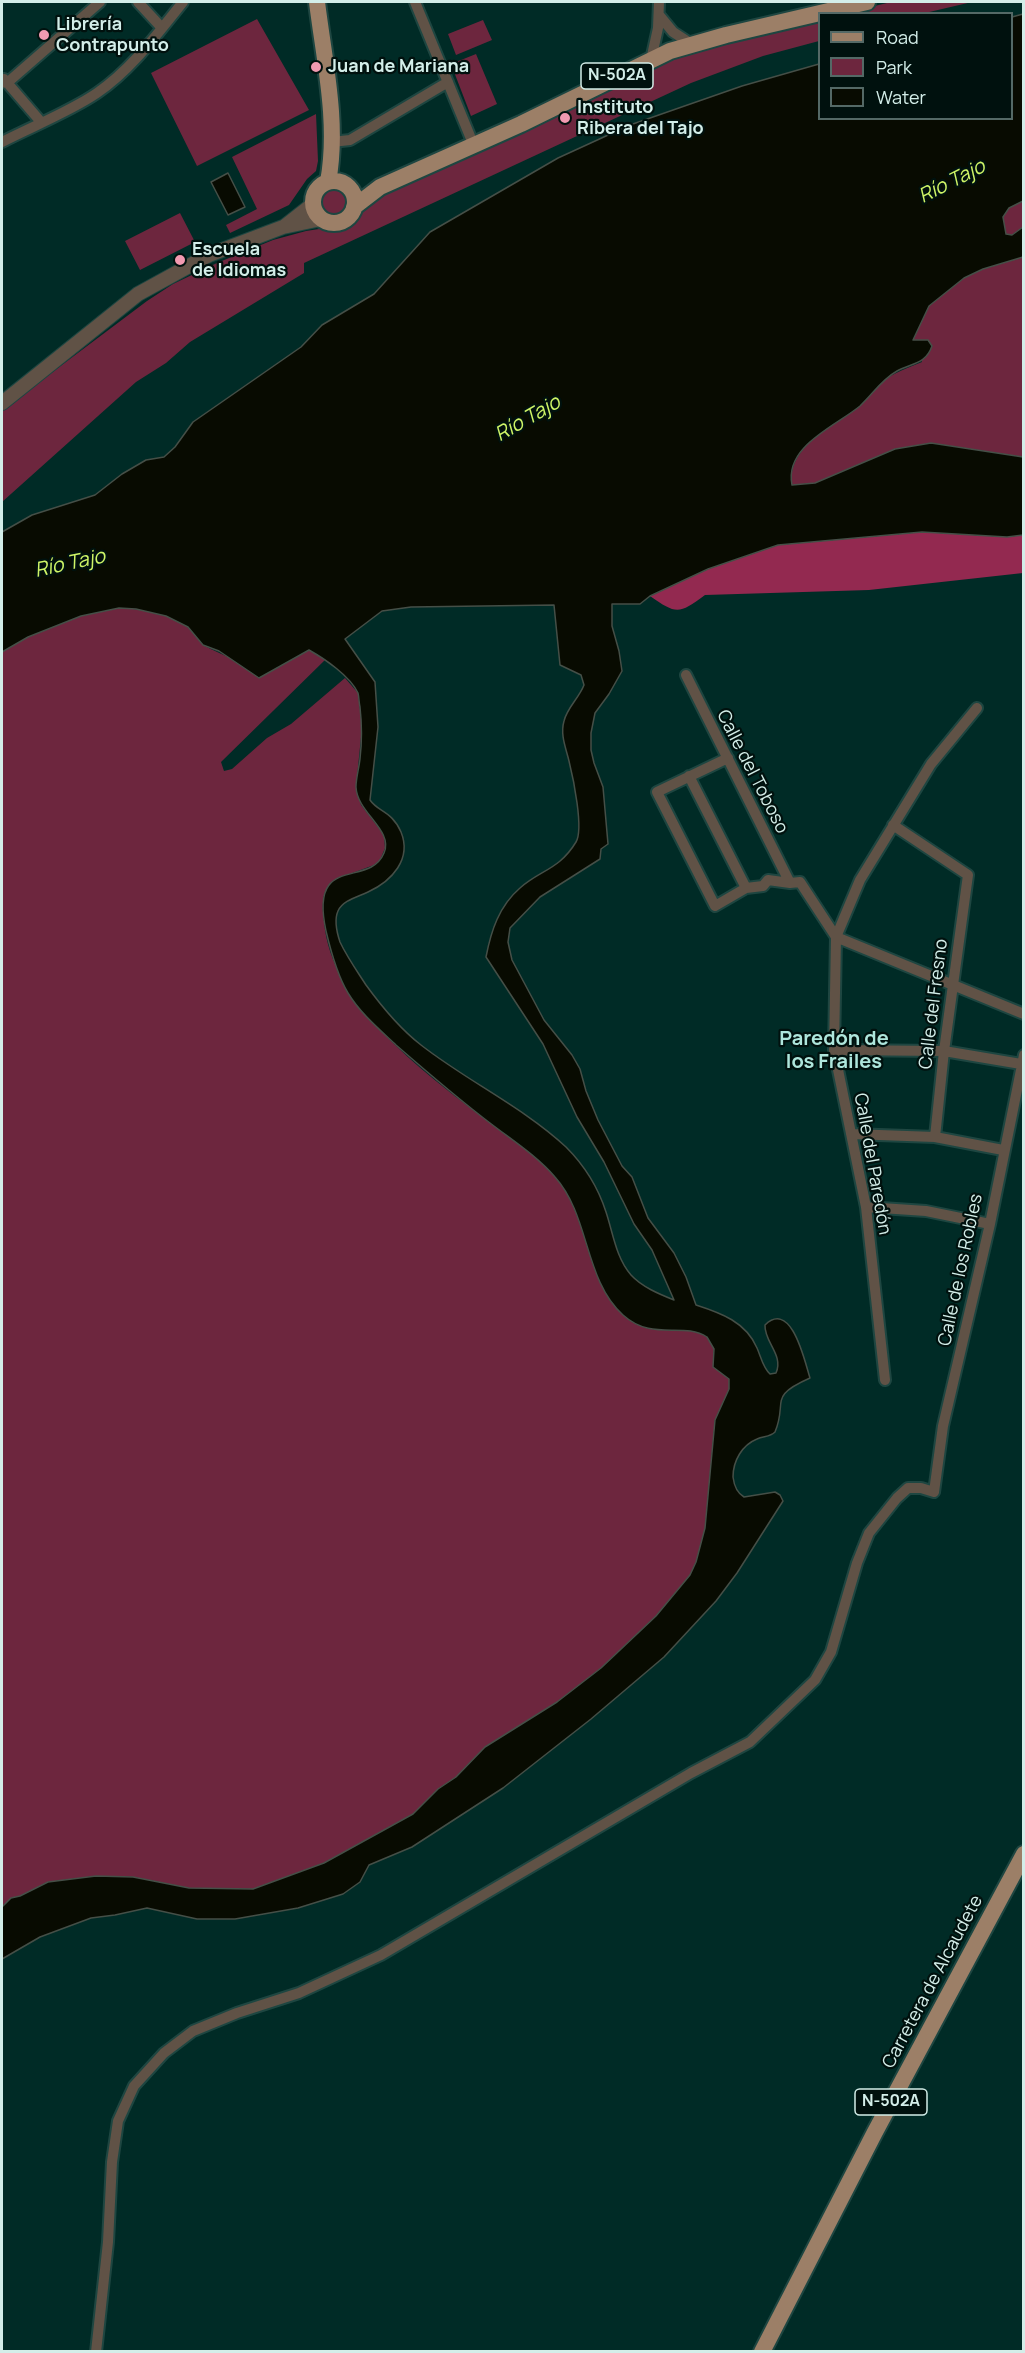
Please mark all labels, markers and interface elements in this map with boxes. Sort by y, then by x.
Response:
legend [818,12,1013,120]
place label: Librería Contrapunto [56,14,169,57]
text: Road [876,25,919,49]
marker: Librería Contrapunto [37,28,51,42]
text: Park [876,55,912,79]
place label: Juan de Mariana [328,56,469,78]
marker: Juan de Mariana [309,60,323,74]
road number: N-502A [581,63,653,89]
text: Water [876,85,926,109]
place label: Instituto Ribera del Tajo [577,97,704,140]
marker: Instituto Ribera del Tajo [558,111,572,125]
water label: Río Tajo [915,155,989,209]
place label: Escuela de Idiomas [192,239,286,282]
marker: Escuela de Idiomas [173,253,187,267]
water label: Río Tajo [491,391,565,447]
water label: Río Tajo [32,545,108,583]
street label: Calle del Toboso [712,707,792,837]
street label: Calle del Fresno [915,938,953,1070]
district label: Paredón de los Frailes [779,1027,889,1074]
street label: Calle del Paredón [849,1091,895,1237]
street label: Calle de los Robles [934,1192,988,1348]
street label: Carretera de Alcaudete [878,1892,988,2072]
road number: N-502A [855,2089,927,2115]

